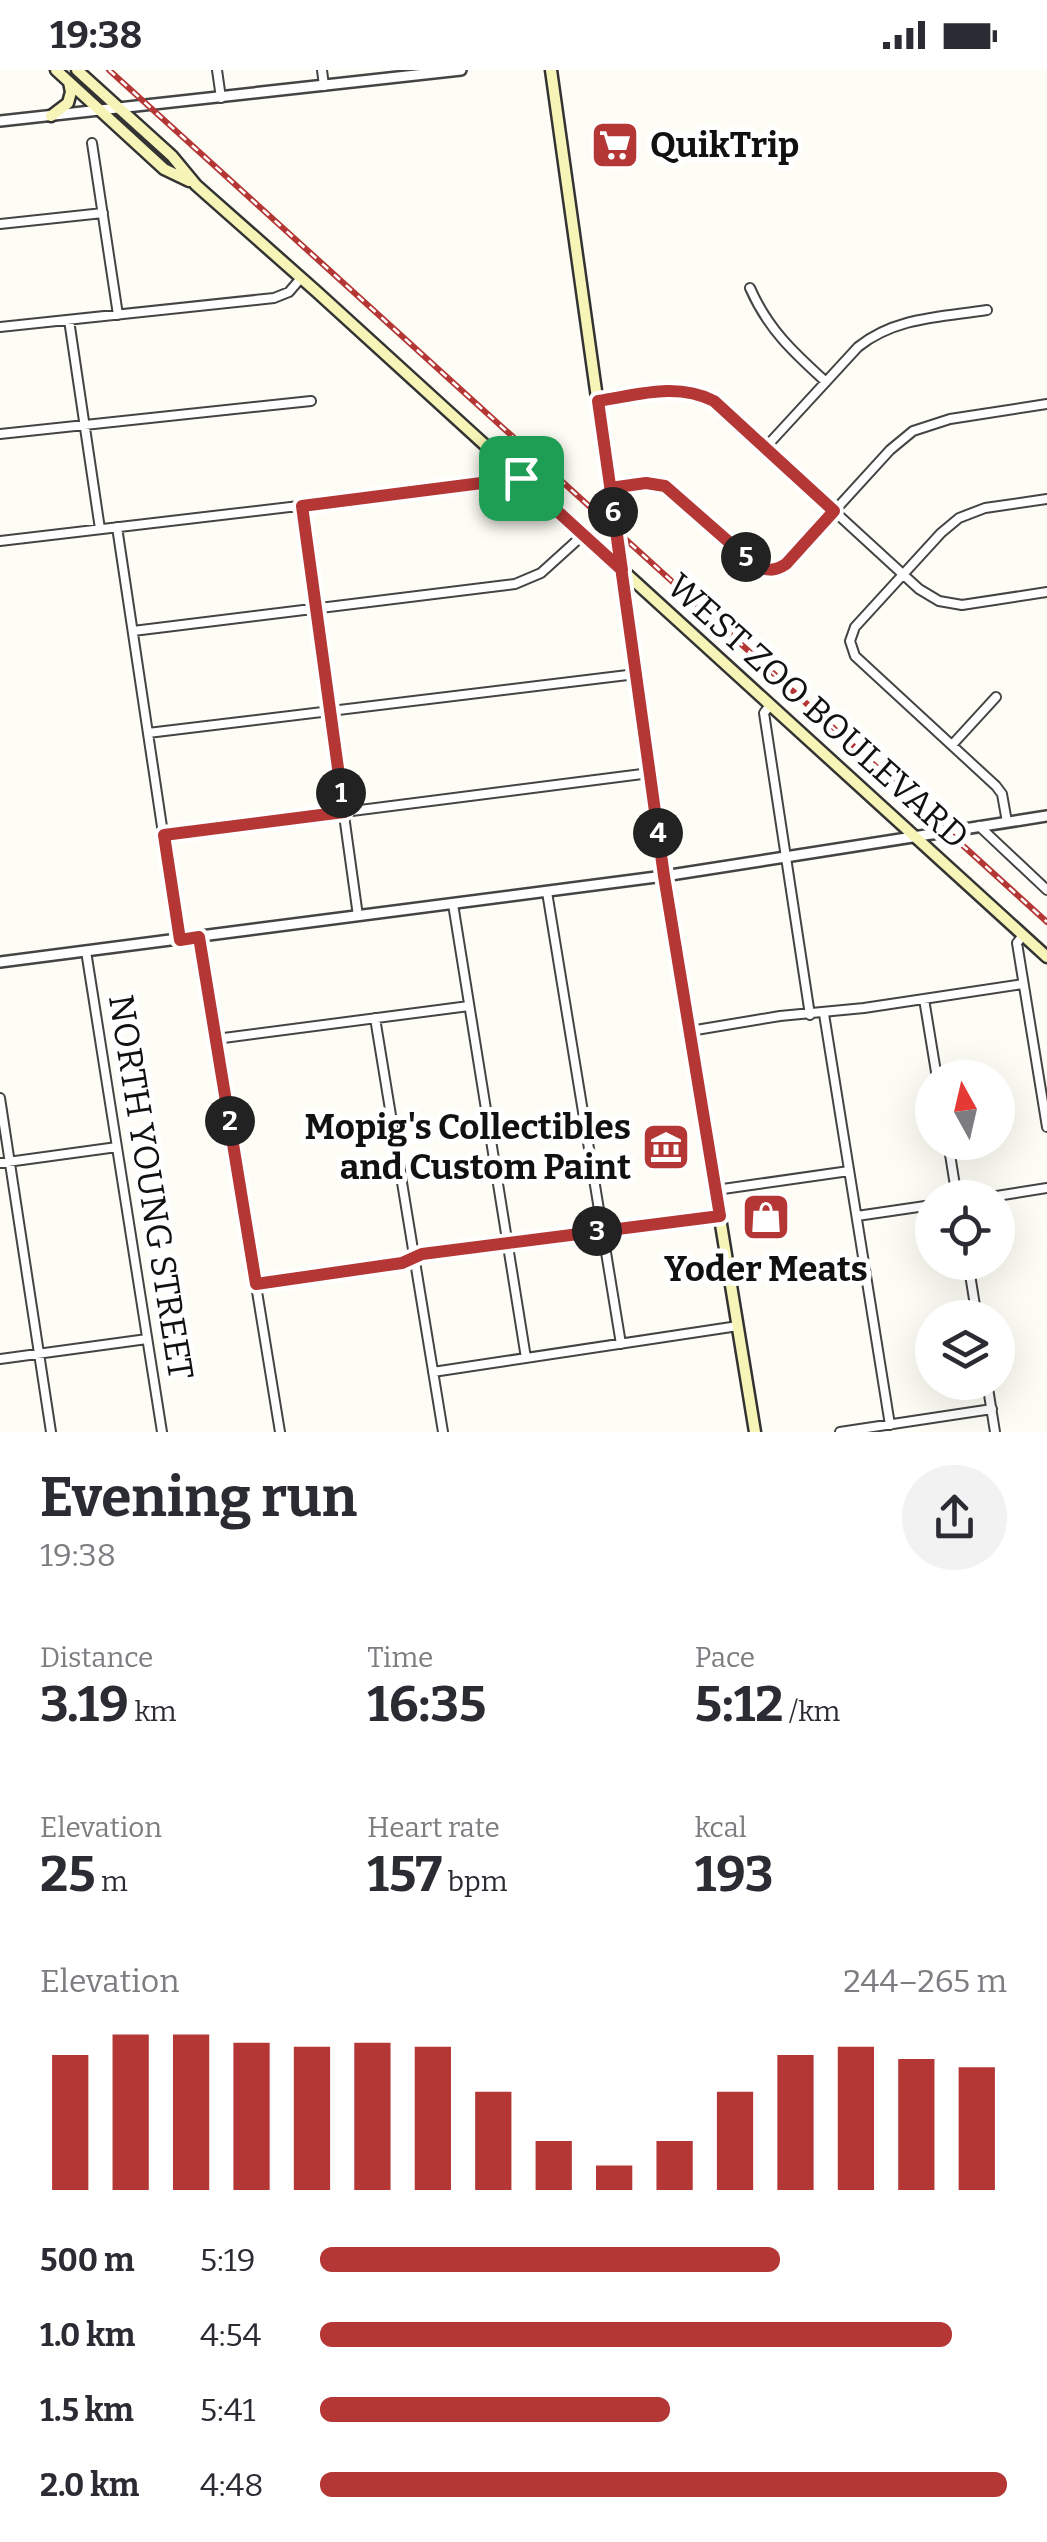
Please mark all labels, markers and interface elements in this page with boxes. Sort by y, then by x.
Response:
text: 19:38 [50,12,143,58]
supermarket icon: QuikTrip [589,119,641,171]
place label: QuikTrip [650,124,799,166]
pin [479,436,564,521]
icon: arrive [494,451,549,506]
pin: 6 [588,487,638,537]
text: 6 [605,495,621,528]
pin: 5 [721,532,771,582]
text: 5 [738,540,754,573]
street label: WEST ZOO BOULEVARD [659,565,977,857]
pin: 1 [316,768,366,818]
text: 1 [335,776,347,809]
pin: 4 [633,808,683,858]
text: 4 [649,816,667,849]
street label: NORTH YOUNG STREET [100,991,202,1383]
north arrow [915,1060,1015,1160]
map controls [915,1060,1015,1400]
pin: 2 [205,1096,255,1146]
text: 2 [222,1104,238,1137]
place label: Mopig's Collectibles and Custom Paint [304,1106,631,1188]
museum icon: Mopig's Collectibles and Custom Paint [640,1121,692,1173]
button: locate [915,1180,1015,1280]
shop icon: Yoder Meats [740,1191,792,1243]
pin: 3 [572,1206,622,1256]
text: 3 [589,1214,605,1247]
place label: Yoder Meats [664,1248,868,1290]
button: layers [915,1300,1015,1400]
text: Evening run [40,1465,357,1531]
button: share [902,1465,1007,1570]
text: 19:38 [40,1536,116,1574]
text: Distance [40,1641,153,1674]
text: Time [367,1641,433,1674]
text: Pace [695,1641,755,1674]
text: 3.19 [40,1674,129,1734]
text: 16:35 [367,1674,486,1734]
text: 5:12 [695,1674,783,1734]
text: km [129,1695,177,1728]
text: /km [783,1695,840,1728]
text: Elevation [40,1811,162,1844]
text: Heart rate [367,1811,500,1844]
text: kcal [695,1811,747,1844]
text: 25 [40,1844,96,1904]
text: 157 [367,1844,442,1904]
text: 193 [695,1844,774,1904]
text: m [96,1865,128,1898]
text: bpm [442,1865,507,1898]
text: Elevation [40,1962,180,2000]
text: 244–265 m [843,1962,1007,2000]
text: 500 m [40,2241,134,2279]
text: 5:19 [200,2241,256,2279]
text: 1.0 km [40,2316,135,2354]
text: 4:54 [200,2316,261,2354]
text: 1.5 km [40,2391,134,2429]
text: 5:41 [200,2391,256,2429]
text: 2.0 km [40,2466,139,2504]
text: 4:48 [200,2466,263,2504]

